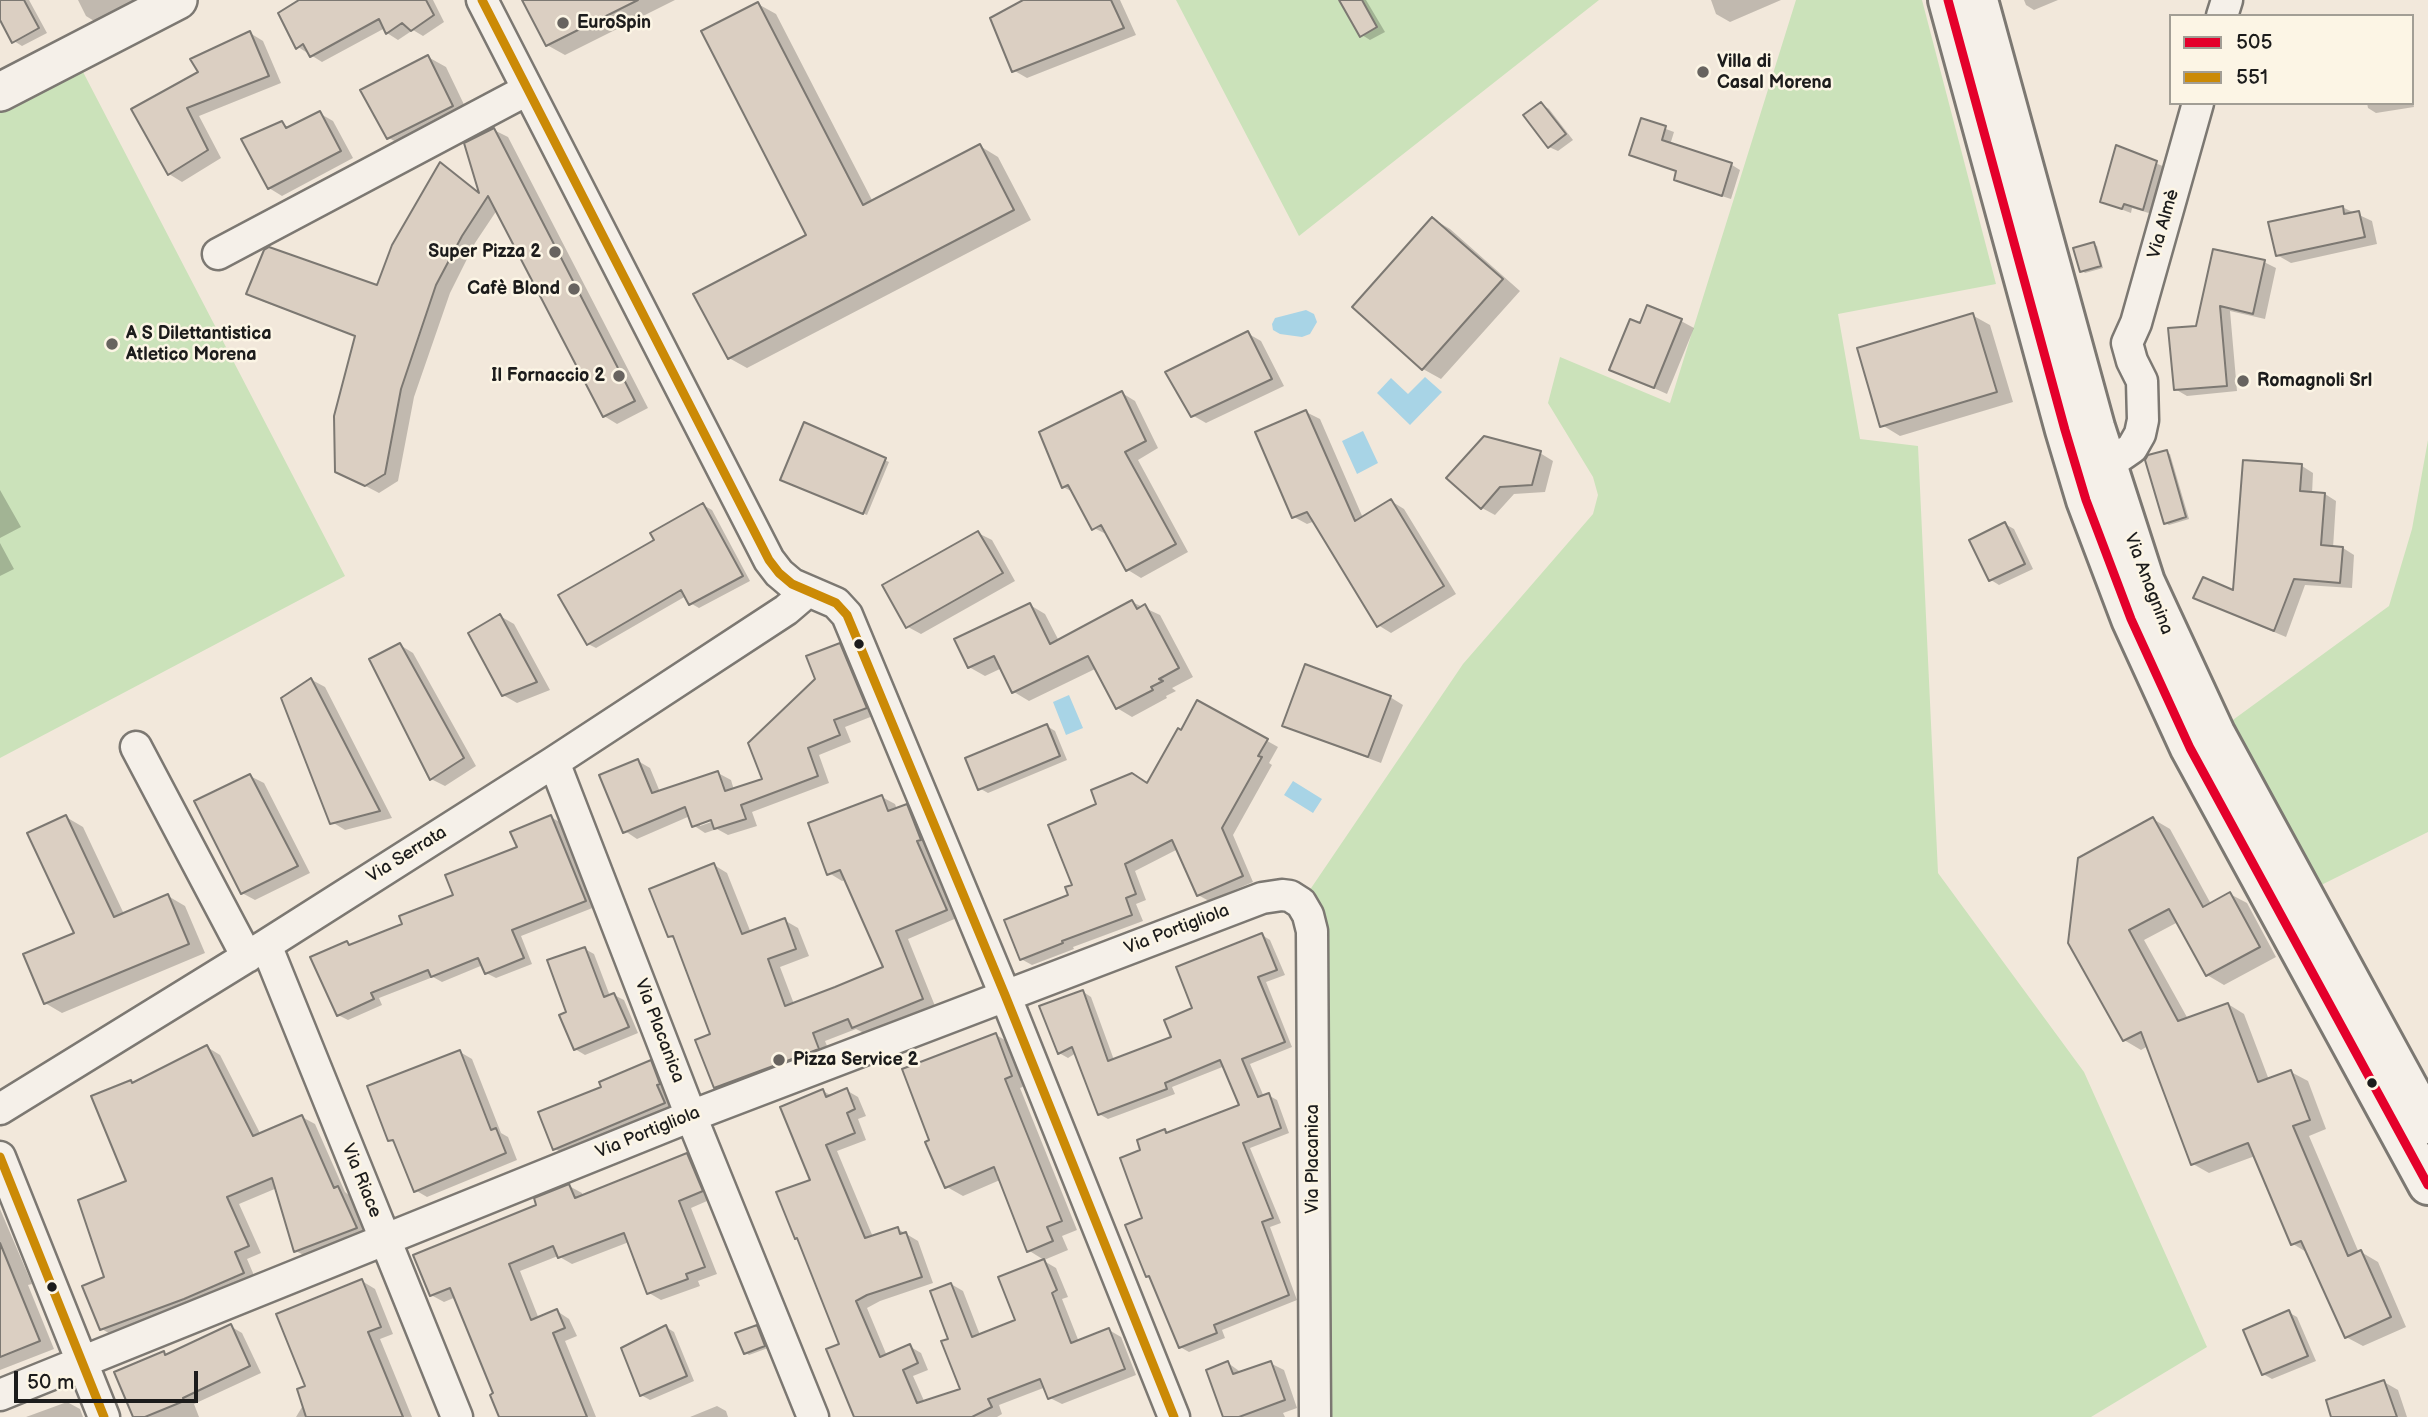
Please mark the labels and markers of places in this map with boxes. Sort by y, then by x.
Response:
place label: EuroSpin [577,12,651,34]
marker: EuroSpin [555,15,571,31]
place label: Villa di Casal Morena [1717,51,1832,94]
marker: Villa di Casal Morena [1695,64,1711,80]
place label: Super Pizza 2 [428,241,541,263]
marker: Super Pizza 2 [547,244,563,260]
place label: Cafè Blond [467,278,560,300]
marker: Cafè Blond [566,281,582,297]
place label: A S Dilettantistica Atletico Morena [126,323,271,366]
marker: A S Dilettantistica Atletico Morena [104,336,120,352]
place label: Il Fornaccio 2 [491,365,605,387]
marker: Il Fornaccio 2 [611,368,627,384]
place label: Romagnoli Srl [2257,370,2372,392]
marker: Romagnoli Srl [2235,373,2251,389]
unlabelled marker [852,637,866,651]
place label: Pizza Service 2 [793,1049,918,1071]
marker: Pizza Service 2 [771,1052,787,1068]
unlabelled marker [2365,1076,2379,1090]
unlabelled marker [45,1280,59,1294]

